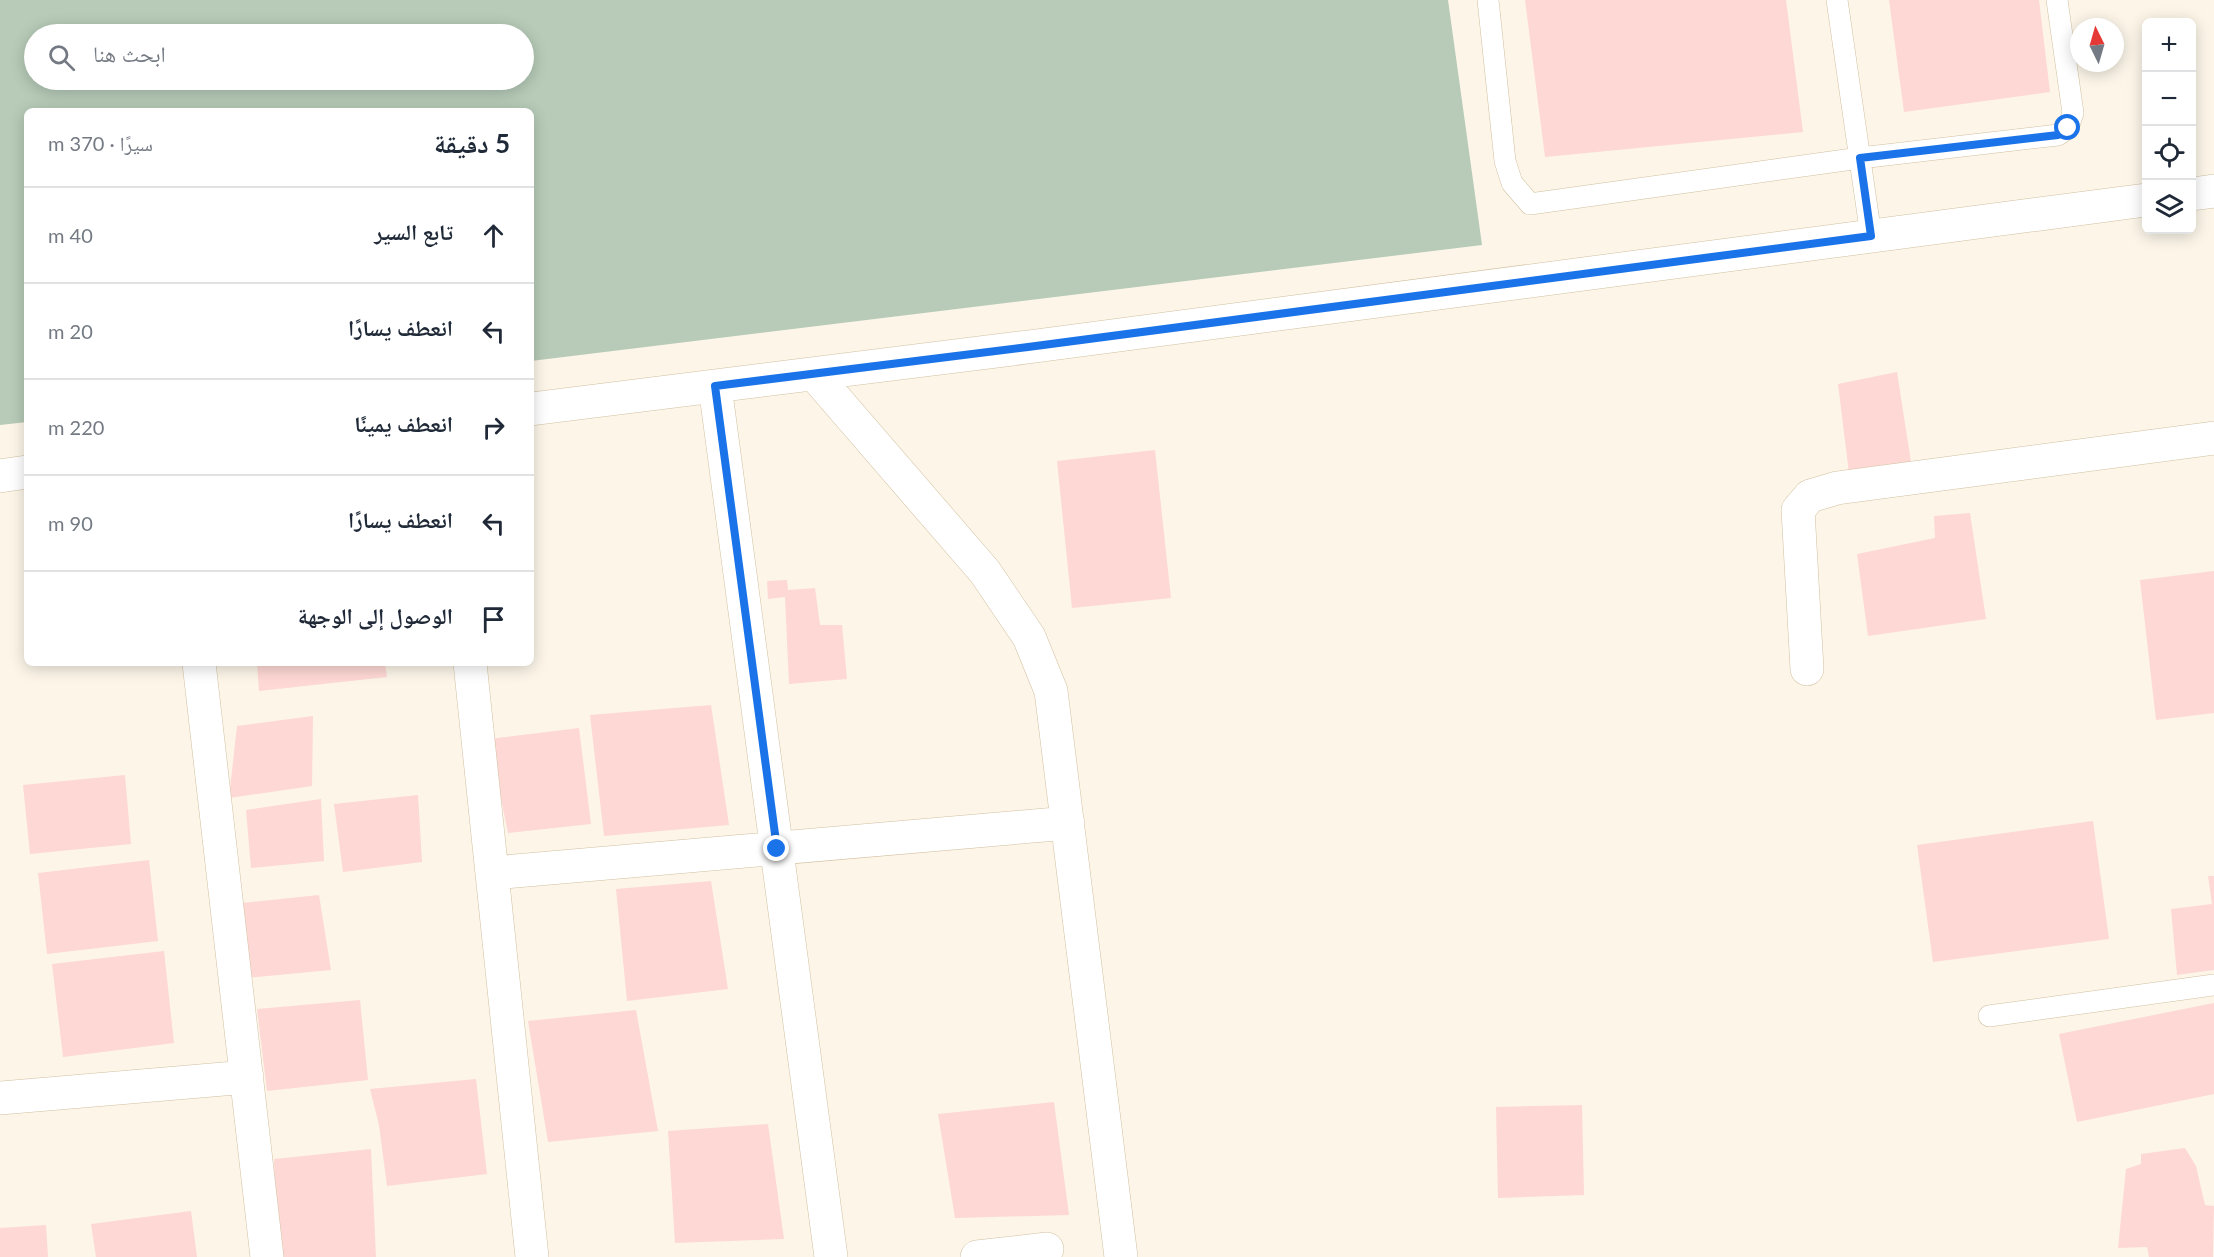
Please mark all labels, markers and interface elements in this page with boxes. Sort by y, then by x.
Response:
north arrow [2070,18,2124,72]
map controls [2142,18,2196,234]
button: + [2142,18,2196,72]
search box [24,24,534,90]
text: ابحث هنا [93,40,166,67]
icon: search [45,41,78,74]
button: − [2142,72,2196,126]
route start [2054,114,2080,140]
button: locate [2142,126,2196,180]
text: 5 دقيقة [434,127,510,159]
text: سيرًا · 370 m [48,131,153,155]
button: layers [2142,180,2196,234]
text: تابع السير [374,218,453,245]
icon: ahead [477,219,510,252]
text: 40 m [48,223,93,247]
text: انعطف يسارًا [348,314,453,341]
icon: left [477,315,510,348]
text: 20 m [48,319,93,343]
text: انعطف يمينًا [354,410,453,437]
icon: right [477,411,510,444]
text: 220 m [48,415,104,439]
text: انعطف يسارًا [348,506,453,533]
icon: left [477,507,510,540]
text: 90 m [48,511,93,535]
text: الوصول إلى الوجهة [298,602,453,629]
icon: arrive [477,603,510,636]
route end [763,835,789,861]

